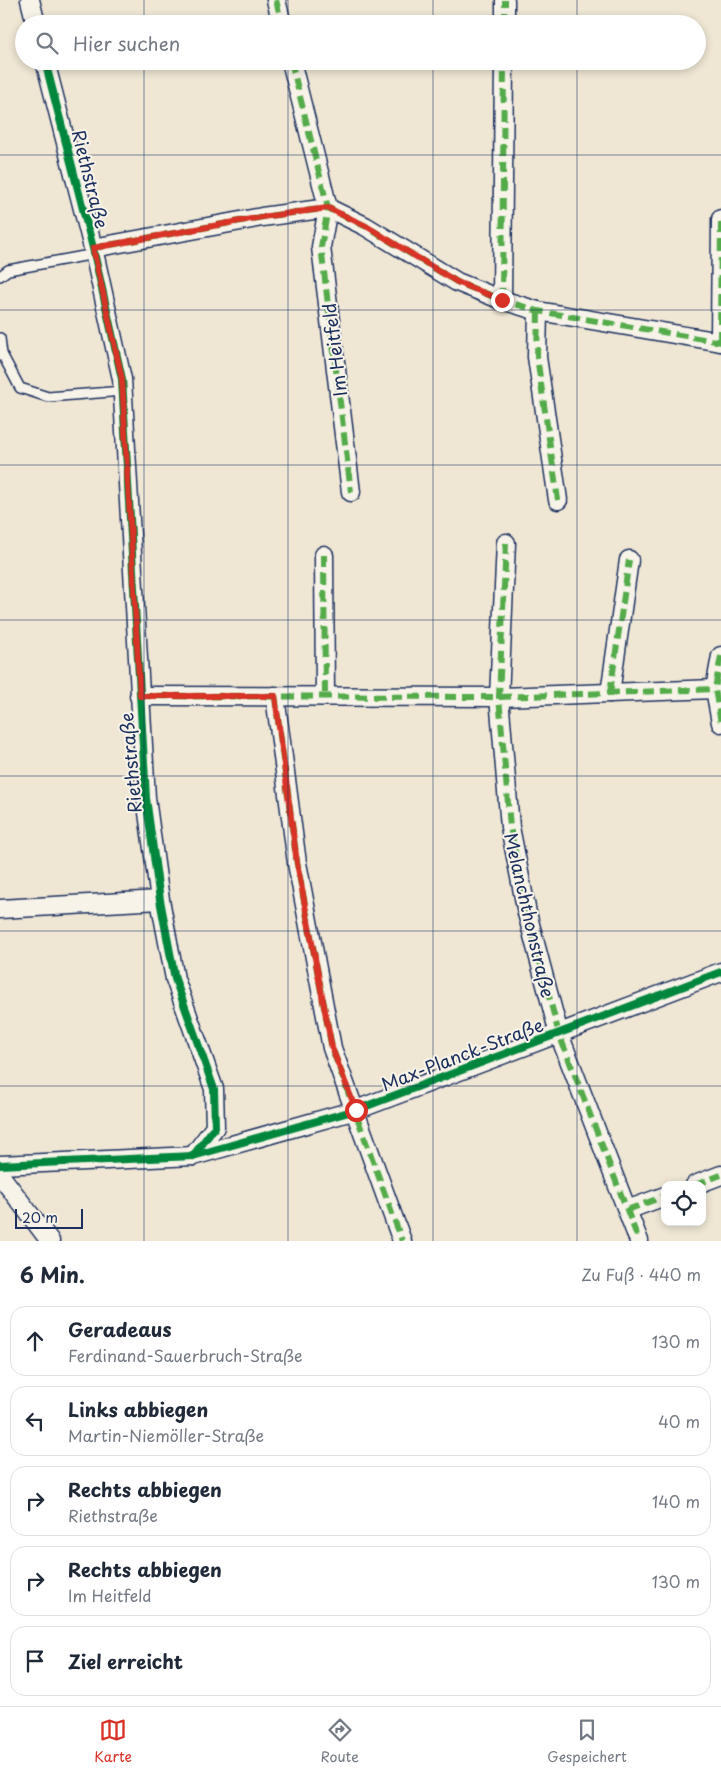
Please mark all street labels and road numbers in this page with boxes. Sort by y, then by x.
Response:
street label: Riethstraße [66,127,116,231]
street label: Im Heitfeld [315,302,353,398]
street label: Riethstraße [112,712,148,814]
street label: Melanchthonstraße [498,830,562,1000]
street label: Max-Planck-Straße [377,1011,547,1097]

